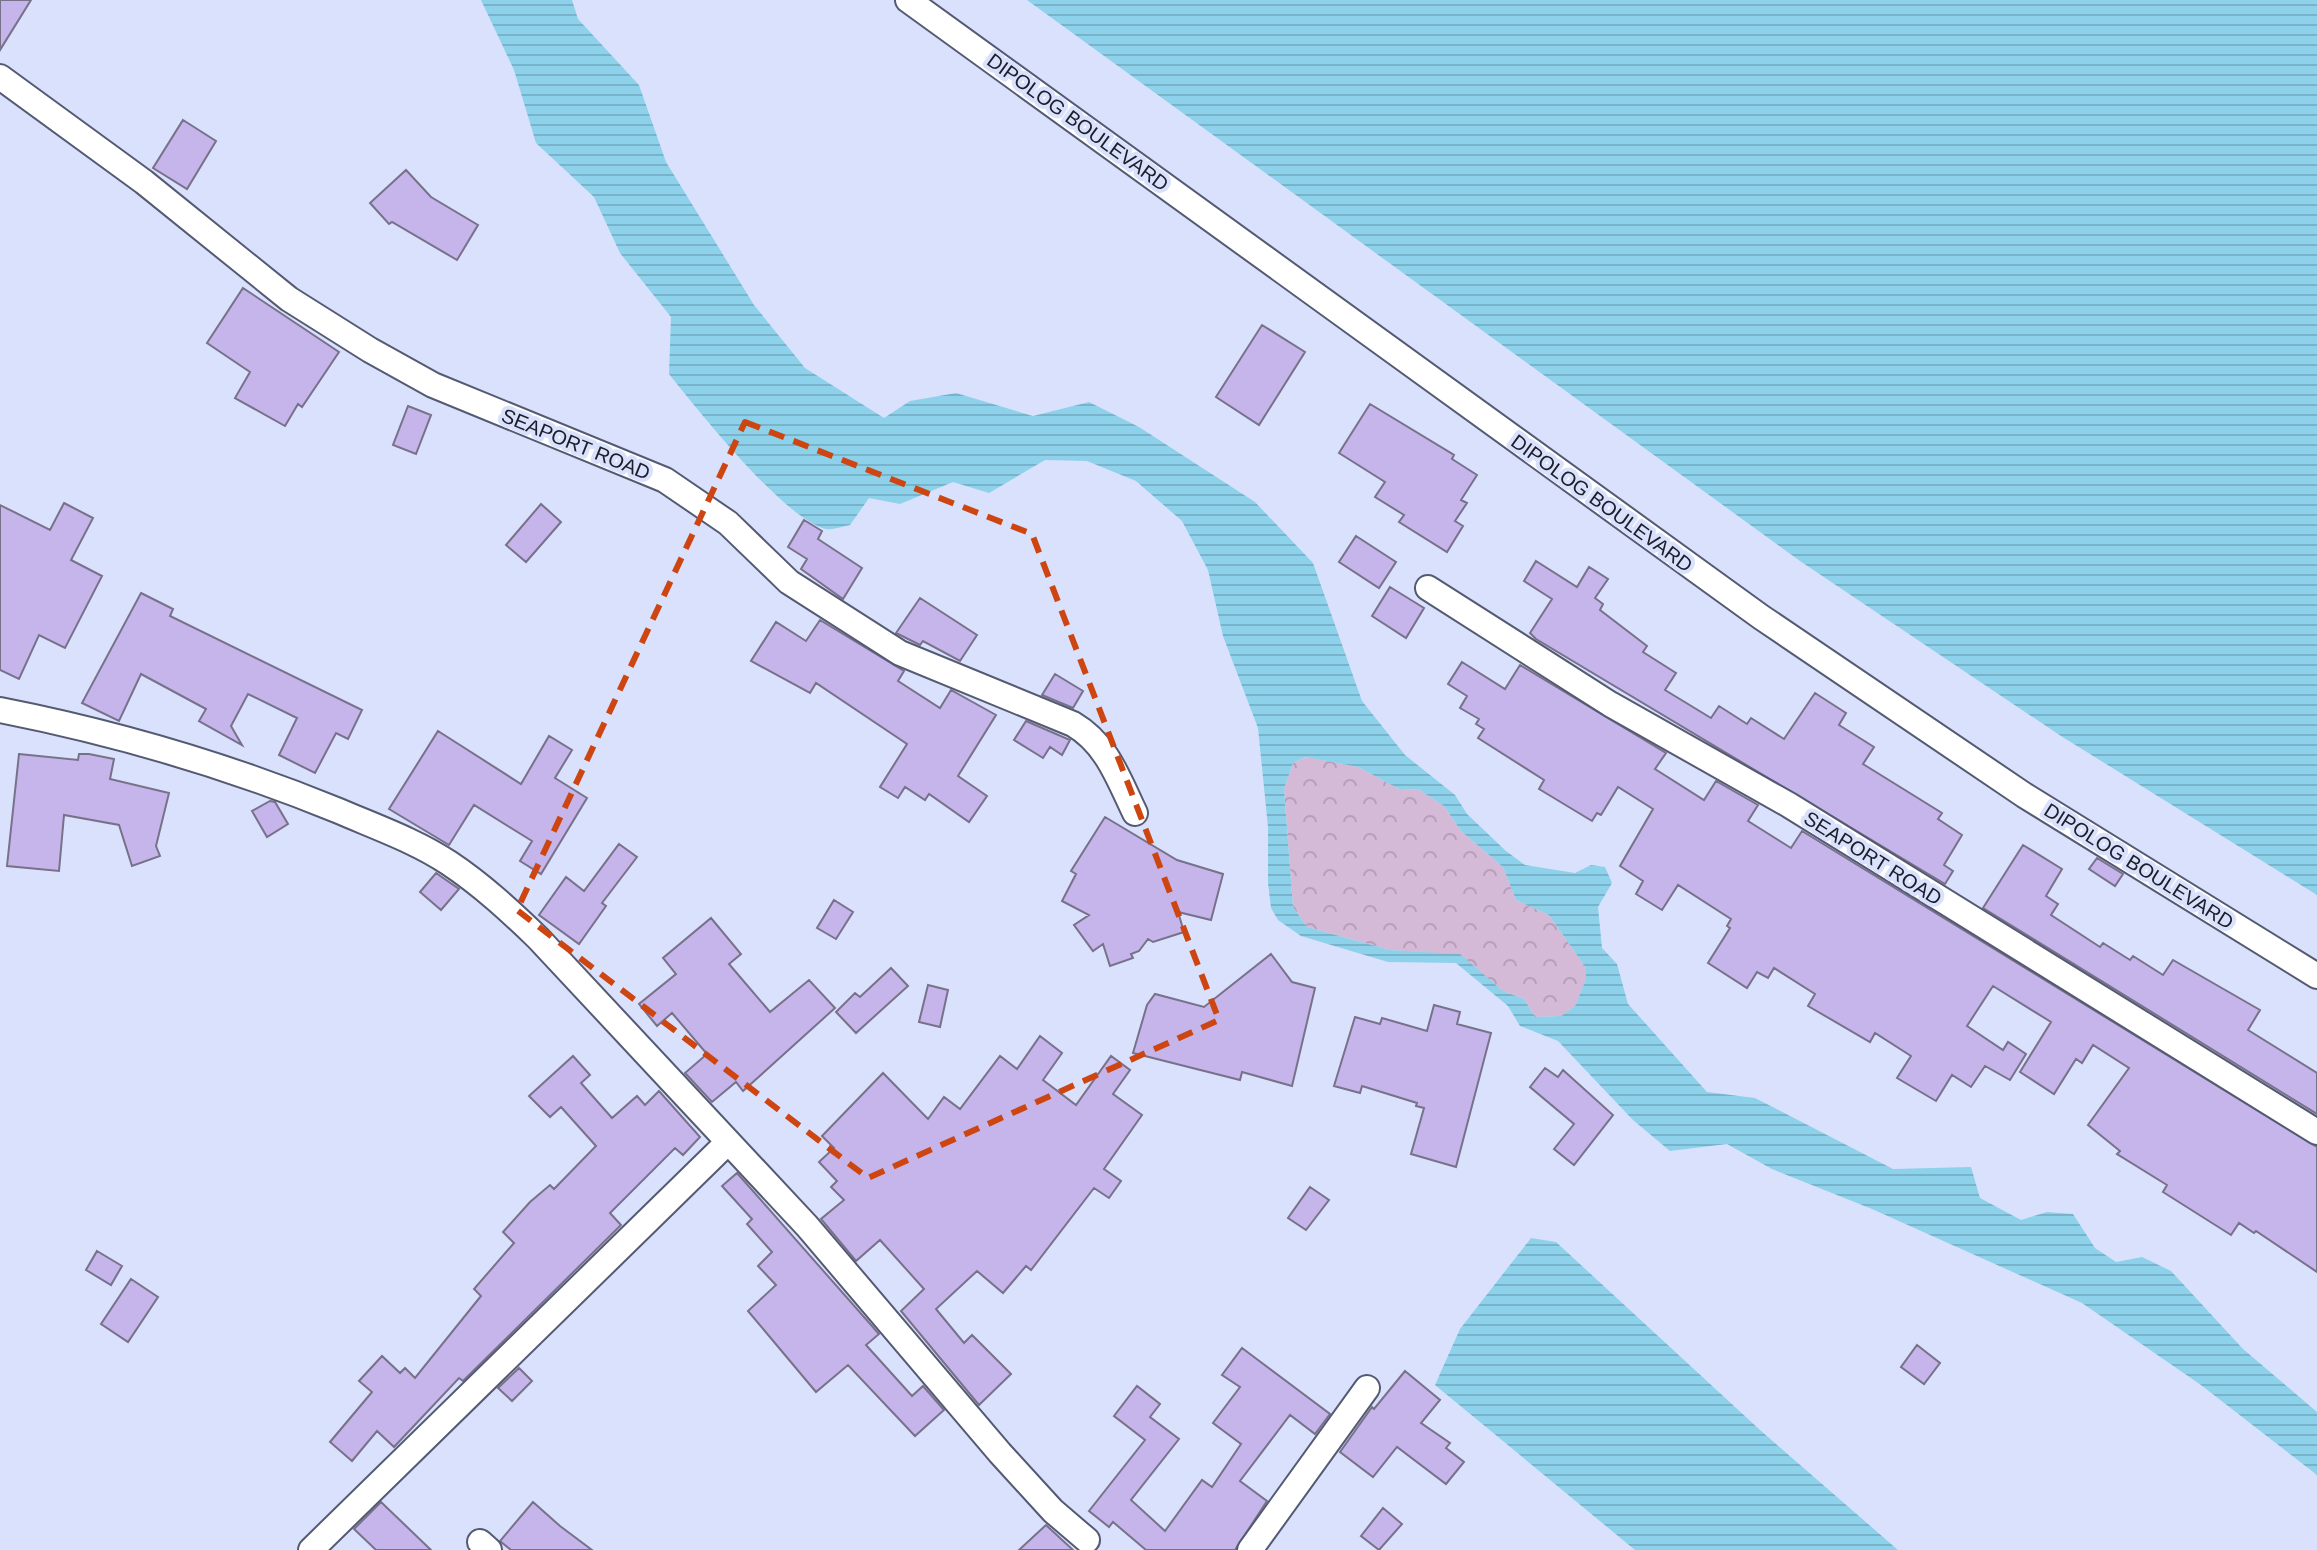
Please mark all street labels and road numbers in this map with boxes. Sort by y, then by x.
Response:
street label: DIPOLOG BOULEVARD [983,49,1173,195]
street label: SEAPORT ROAD [499,404,653,484]
street label: DIPOLOG BOULEVARD [1507,430,1697,576]
street label: DIPOLOG BOULEVARD [2040,799,2238,933]
street label: SEAPORT ROAD [1800,807,1946,909]

